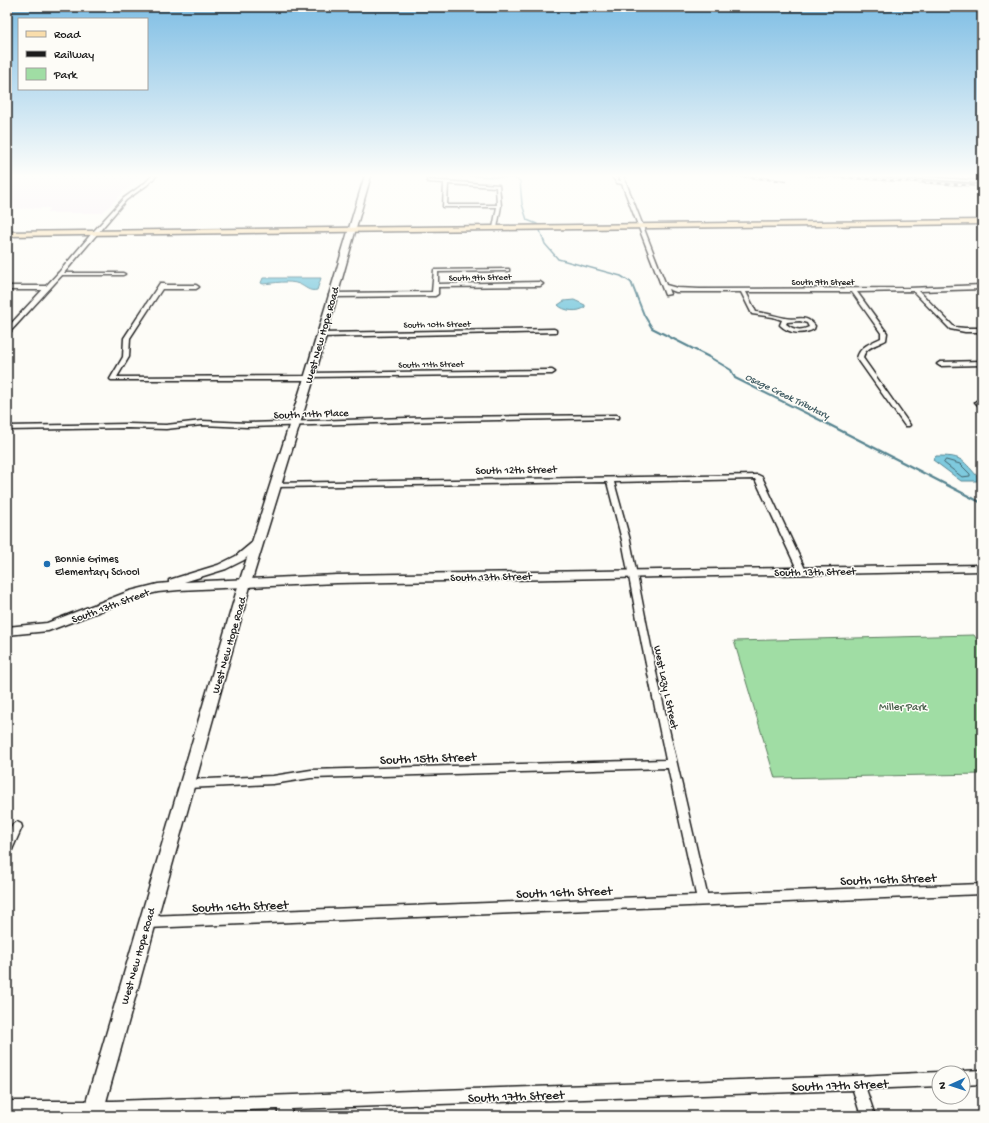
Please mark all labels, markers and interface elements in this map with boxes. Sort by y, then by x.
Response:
legend [18,18,148,90]
text: Road [54,29,81,43]
text: Railway [54,49,94,63]
text: Park [53,69,79,83]
street label: South 9th Street [449,272,513,285]
street label: South 9th Street [792,278,856,289]
street label: West New Hope Road [303,284,343,385]
street label: South 10th Street [403,319,472,332]
street label: South 11th Street [398,359,465,372]
water label: Osage Creek Tributary [743,371,832,423]
street label: South 11th Place [273,408,349,422]
street label: South 12th Street [475,464,558,478]
place label: Bonnie Grimes Elementary School [54,554,140,579]
marker: Bonnie Grimes Elementary School [42,559,52,569]
street label: South 13th Street [774,566,857,580]
street label: South 13th Street [450,571,533,585]
street label: South 13th Street [70,587,152,626]
street label: West New Hope Road [210,594,250,695]
street label: West Lazy L Street [650,645,680,732]
park label: Miller Park [879,702,928,714]
street label: South 15th Street [380,750,478,769]
street label: South 16th Street [840,871,938,890]
street label: South 16th Street [516,884,614,903]
street label: South 16th Street [192,898,290,917]
street label: West New Hope Road [119,905,159,1006]
north arrow [931,1065,971,1105]
street label: South 17th Street [792,1077,890,1096]
text: N [937,1082,949,1089]
street label: South 17th Street [468,1088,566,1107]

